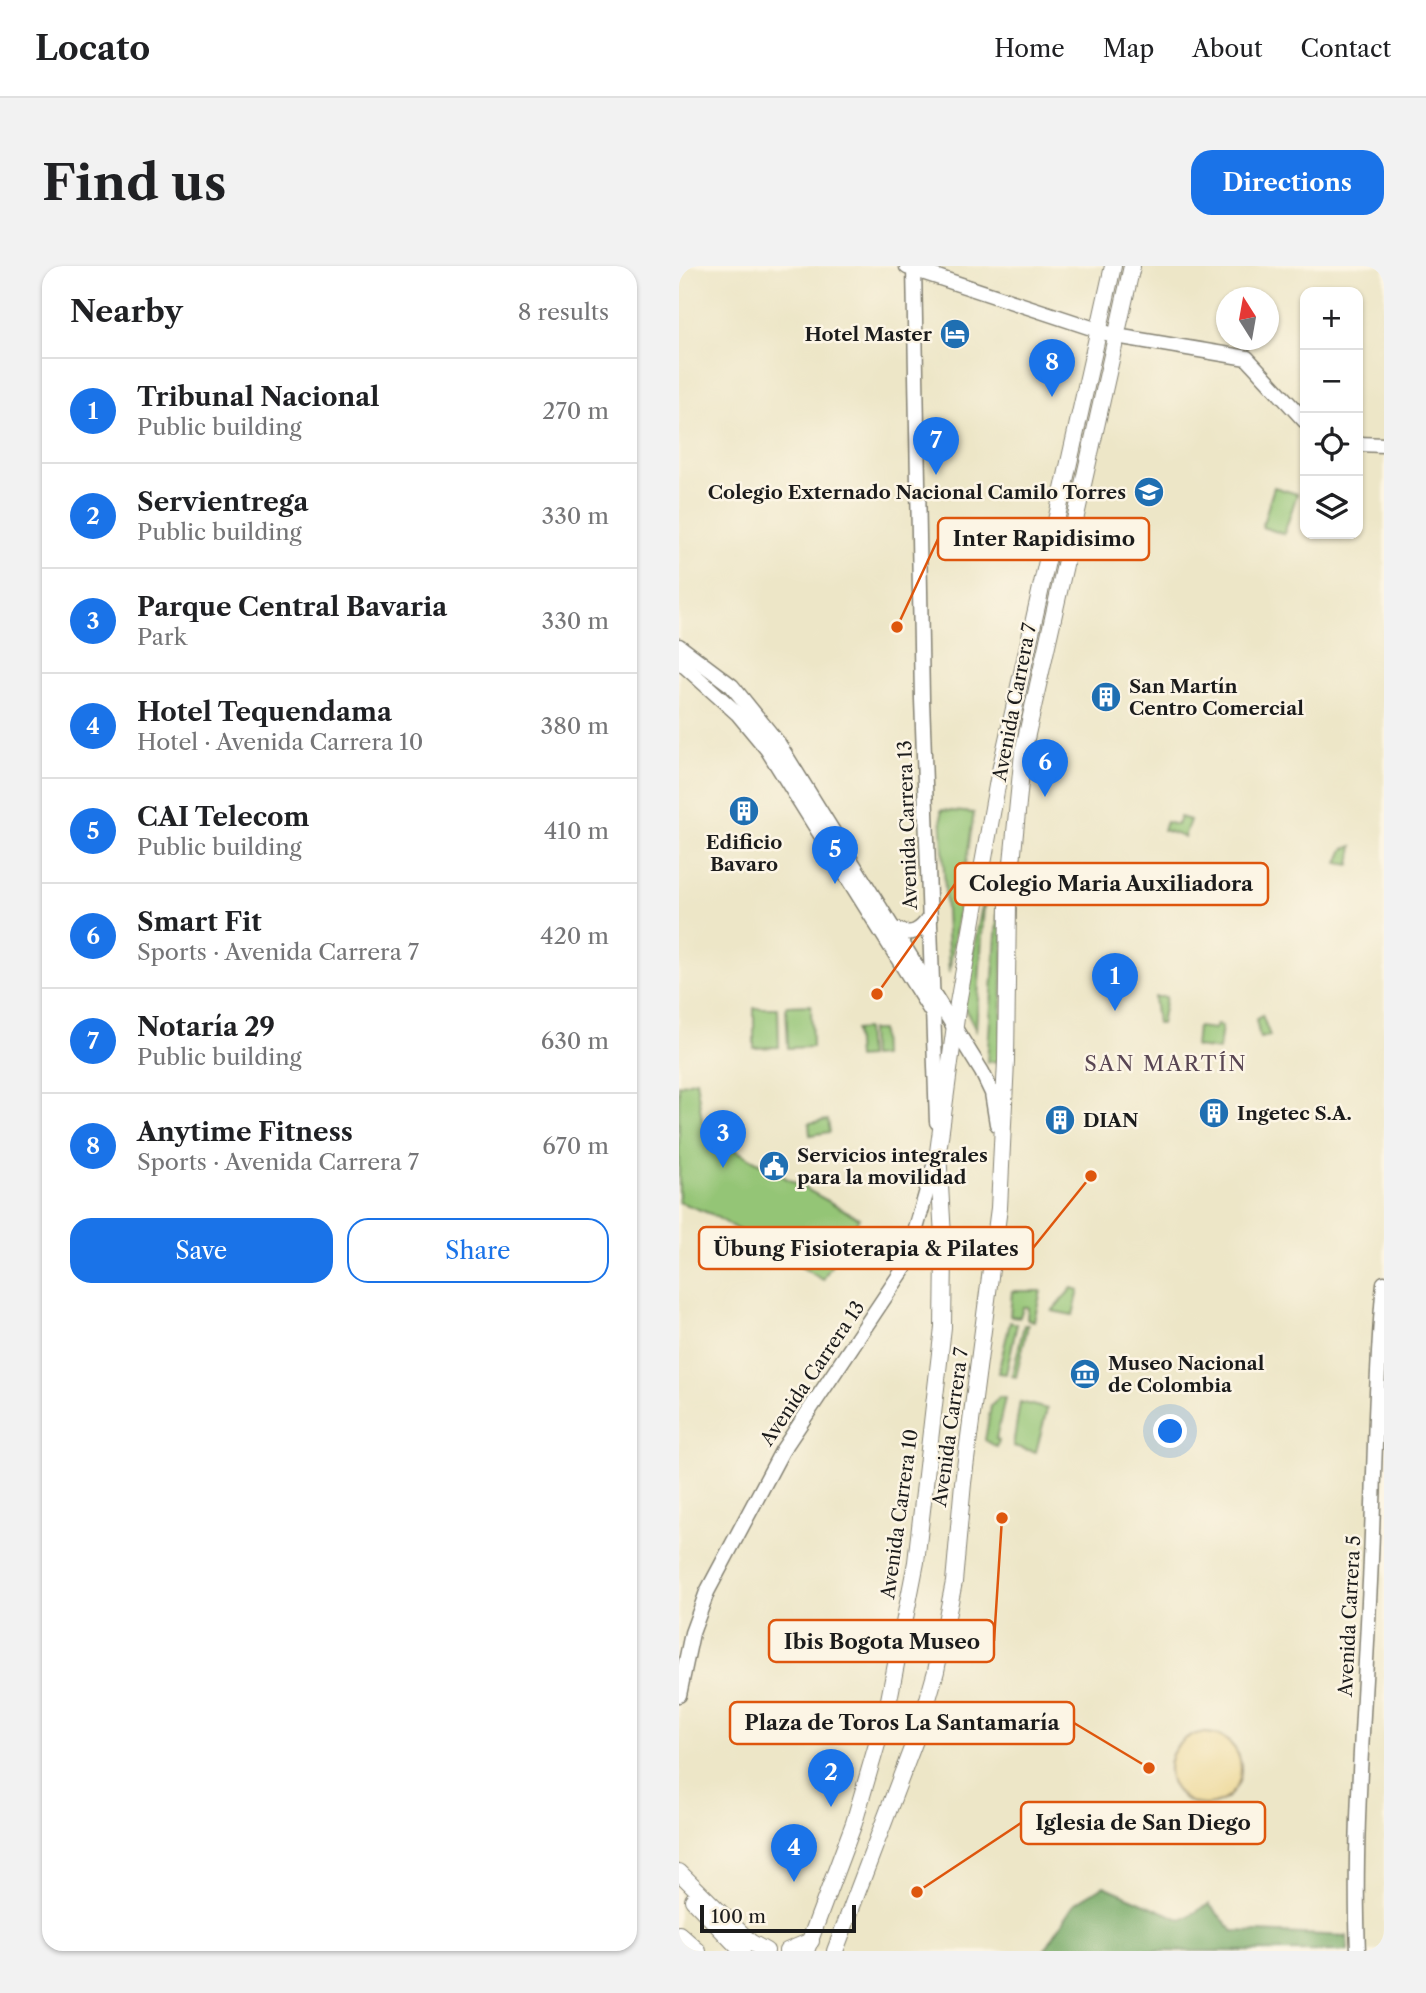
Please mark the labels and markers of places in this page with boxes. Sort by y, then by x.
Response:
hotel icon: Hotel Master [938,317,972,351]
place label: Hotel Master [805,323,933,346]
pin: 8 [1029,339,1075,397]
pin: 7 [913,417,959,475]
school or university icon: Colegio Externado Nacional Camilo Torres [1132,475,1166,509]
place label: Colegio Externado Nacional Camilo Torres [708,481,1126,504]
callout: Inter Rapidisimo [938,518,1149,560]
place label: San Martín Centro Comercial [1129,675,1304,720]
building icon: San Martín Centro Comercial [1089,680,1123,714]
pin: 6 [1022,739,1068,797]
building icon: Edificio Bavaro [727,794,761,828]
pin: 5 [812,826,858,884]
place label: Edificio Bavaro [706,831,782,876]
callout: Colegio Maria Auxiliadora [955,863,1268,905]
pin: 1 [1092,953,1138,1011]
building icon: Ingetec S.A. [1197,1096,1231,1130]
place label: Ingetec S.A. [1237,1102,1352,1125]
building icon: DIAN [1043,1103,1077,1137]
place label: DIAN [1083,1109,1138,1132]
pin: 3 [700,1110,746,1168]
place label: Servicios integrales para la movilidad [797,1144,988,1189]
public building icon: Servicios integrales para la movilidad [757,1149,791,1183]
callout: Übung Fisioterapia & Pilates [699,1227,1033,1269]
place label: Museo Nacional de Colombia [1108,1352,1265,1397]
museum icon: Museo Nacional de Colombia [1068,1357,1102,1391]
callout: Ibis Bogota Museo [769,1620,994,1662]
callout: Plaza de Toros La Santamaría [730,1702,1074,1744]
pin: 2 [808,1749,854,1807]
callout: Iglesia de San Diego [1021,1802,1265,1844]
pin: 4 [771,1824,817,1882]

